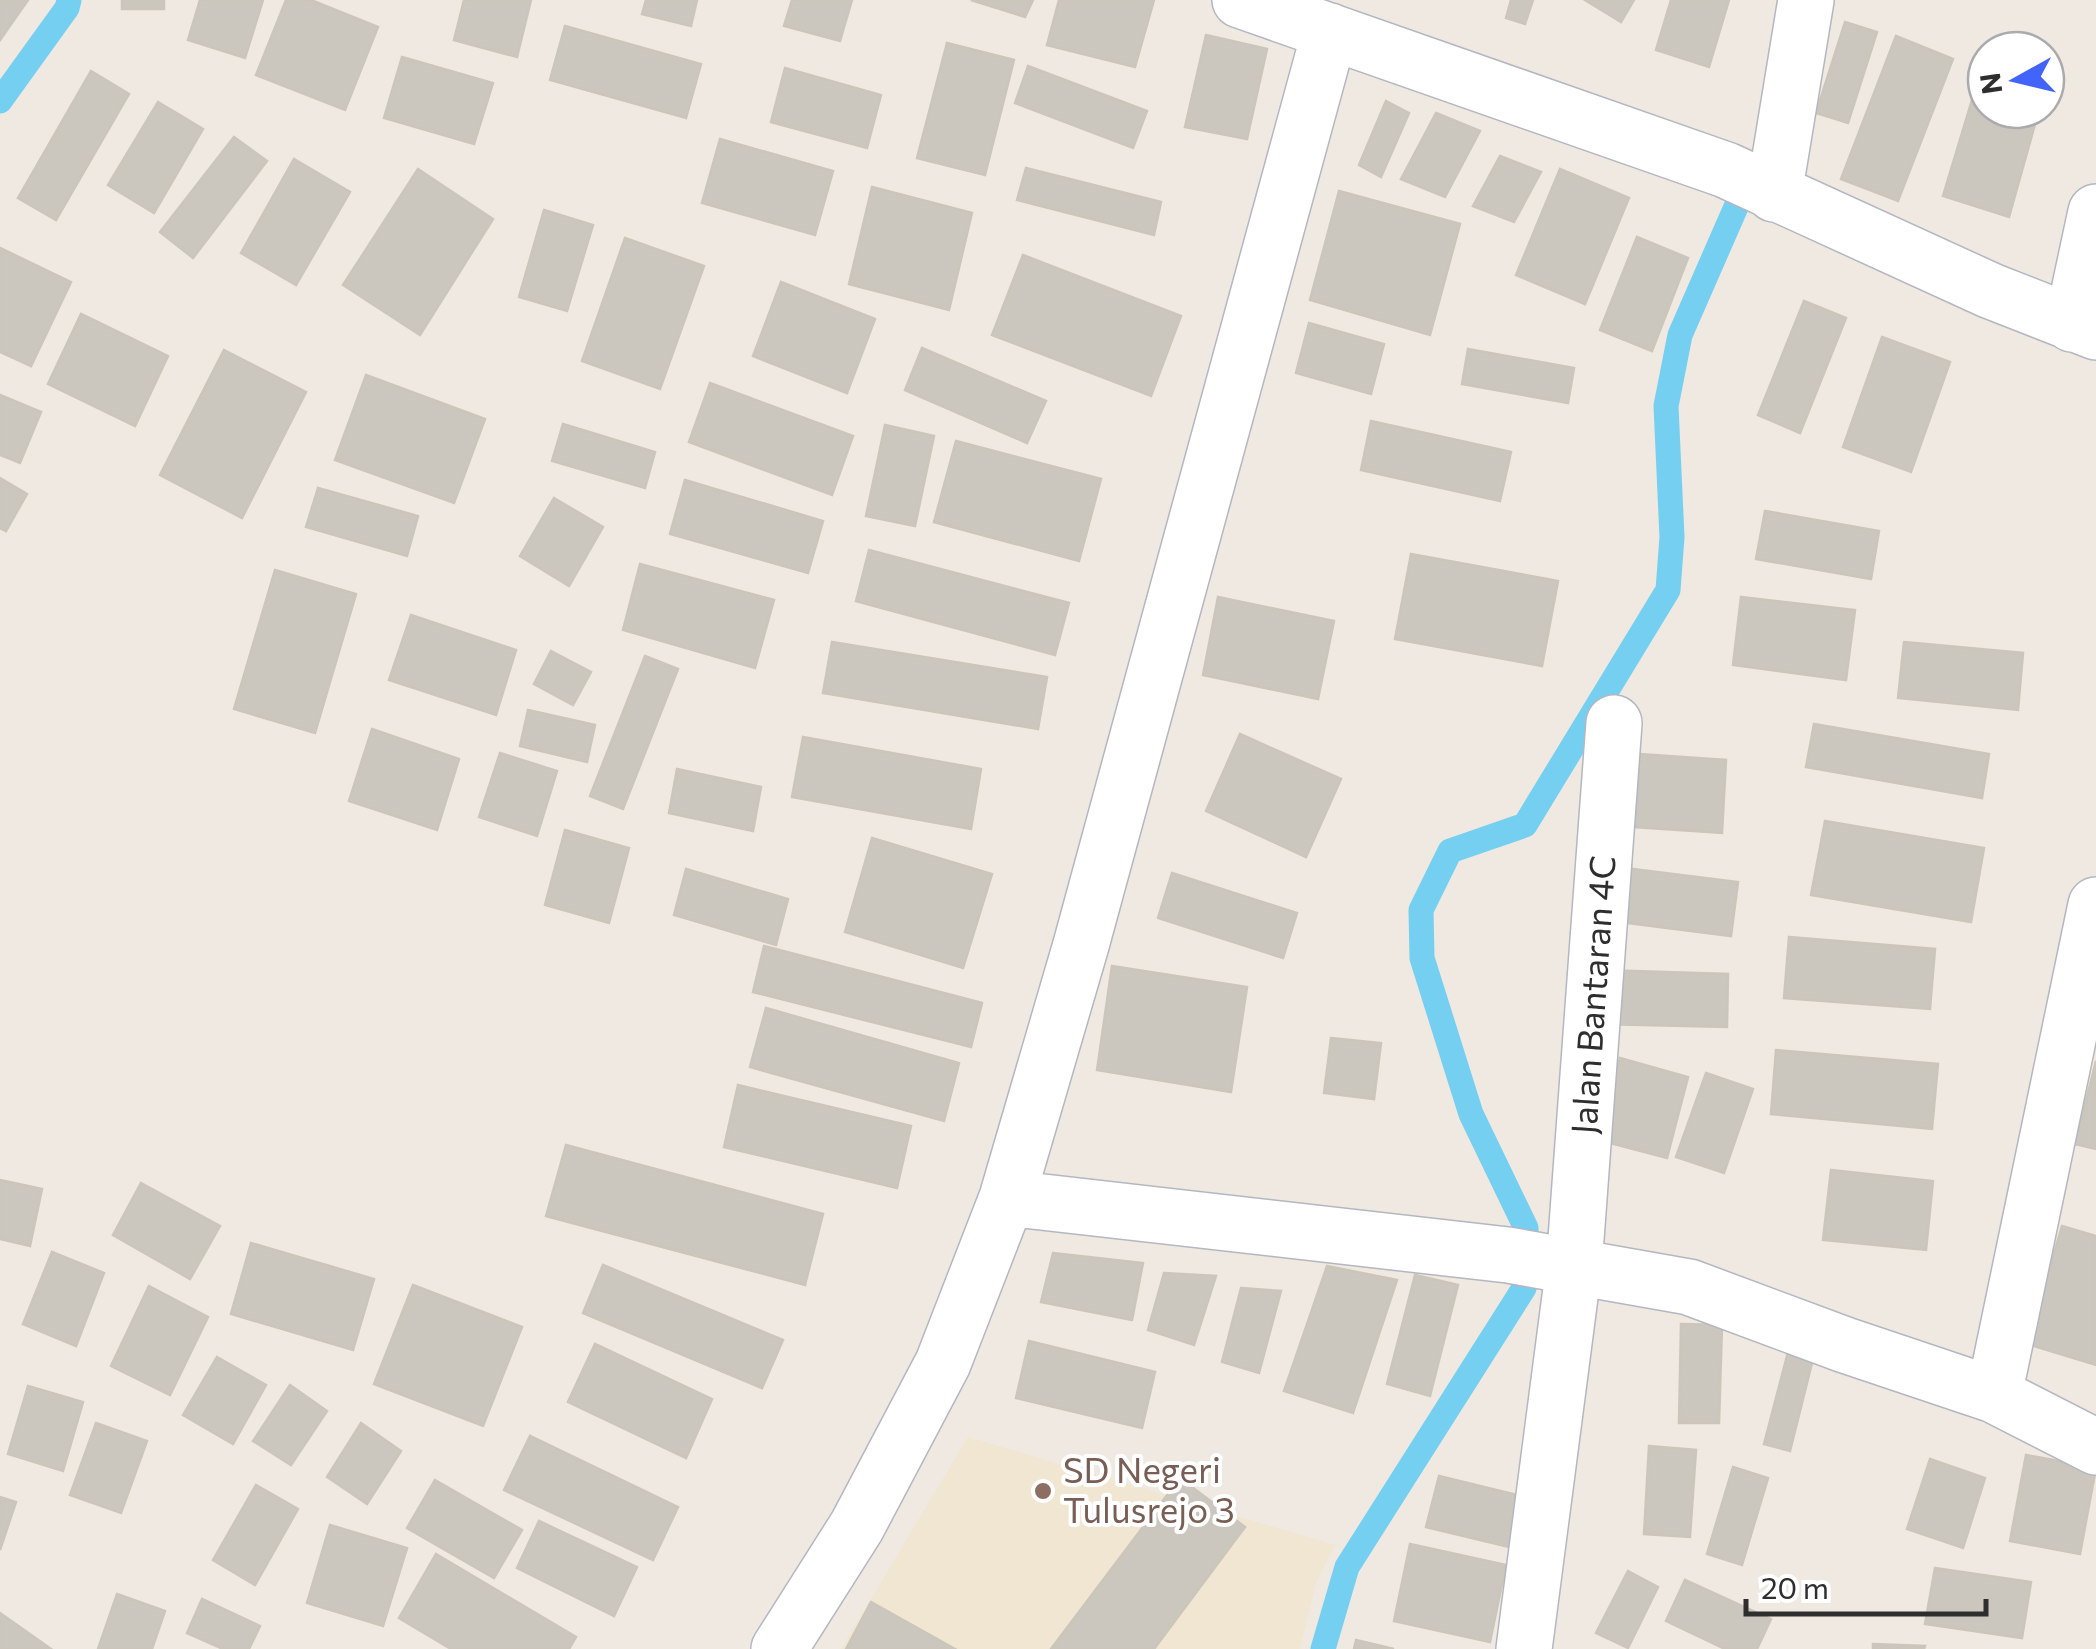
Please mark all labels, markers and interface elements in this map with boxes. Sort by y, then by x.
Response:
north arrow [1966,30,2066,130]
text: N [1972,71,2009,96]
street label: Jalan Bantaran 4C [1560,854,1623,1136]
place label: SD Negeri Tulusrejo 3 [1063,1447,1235,1530]
marker: SD Negeri Tulusrejo 3 [1032,1480,1054,1502]
scale bar [1746,1554,1986,1616]
text: 20 m [1761,1568,1829,1605]

